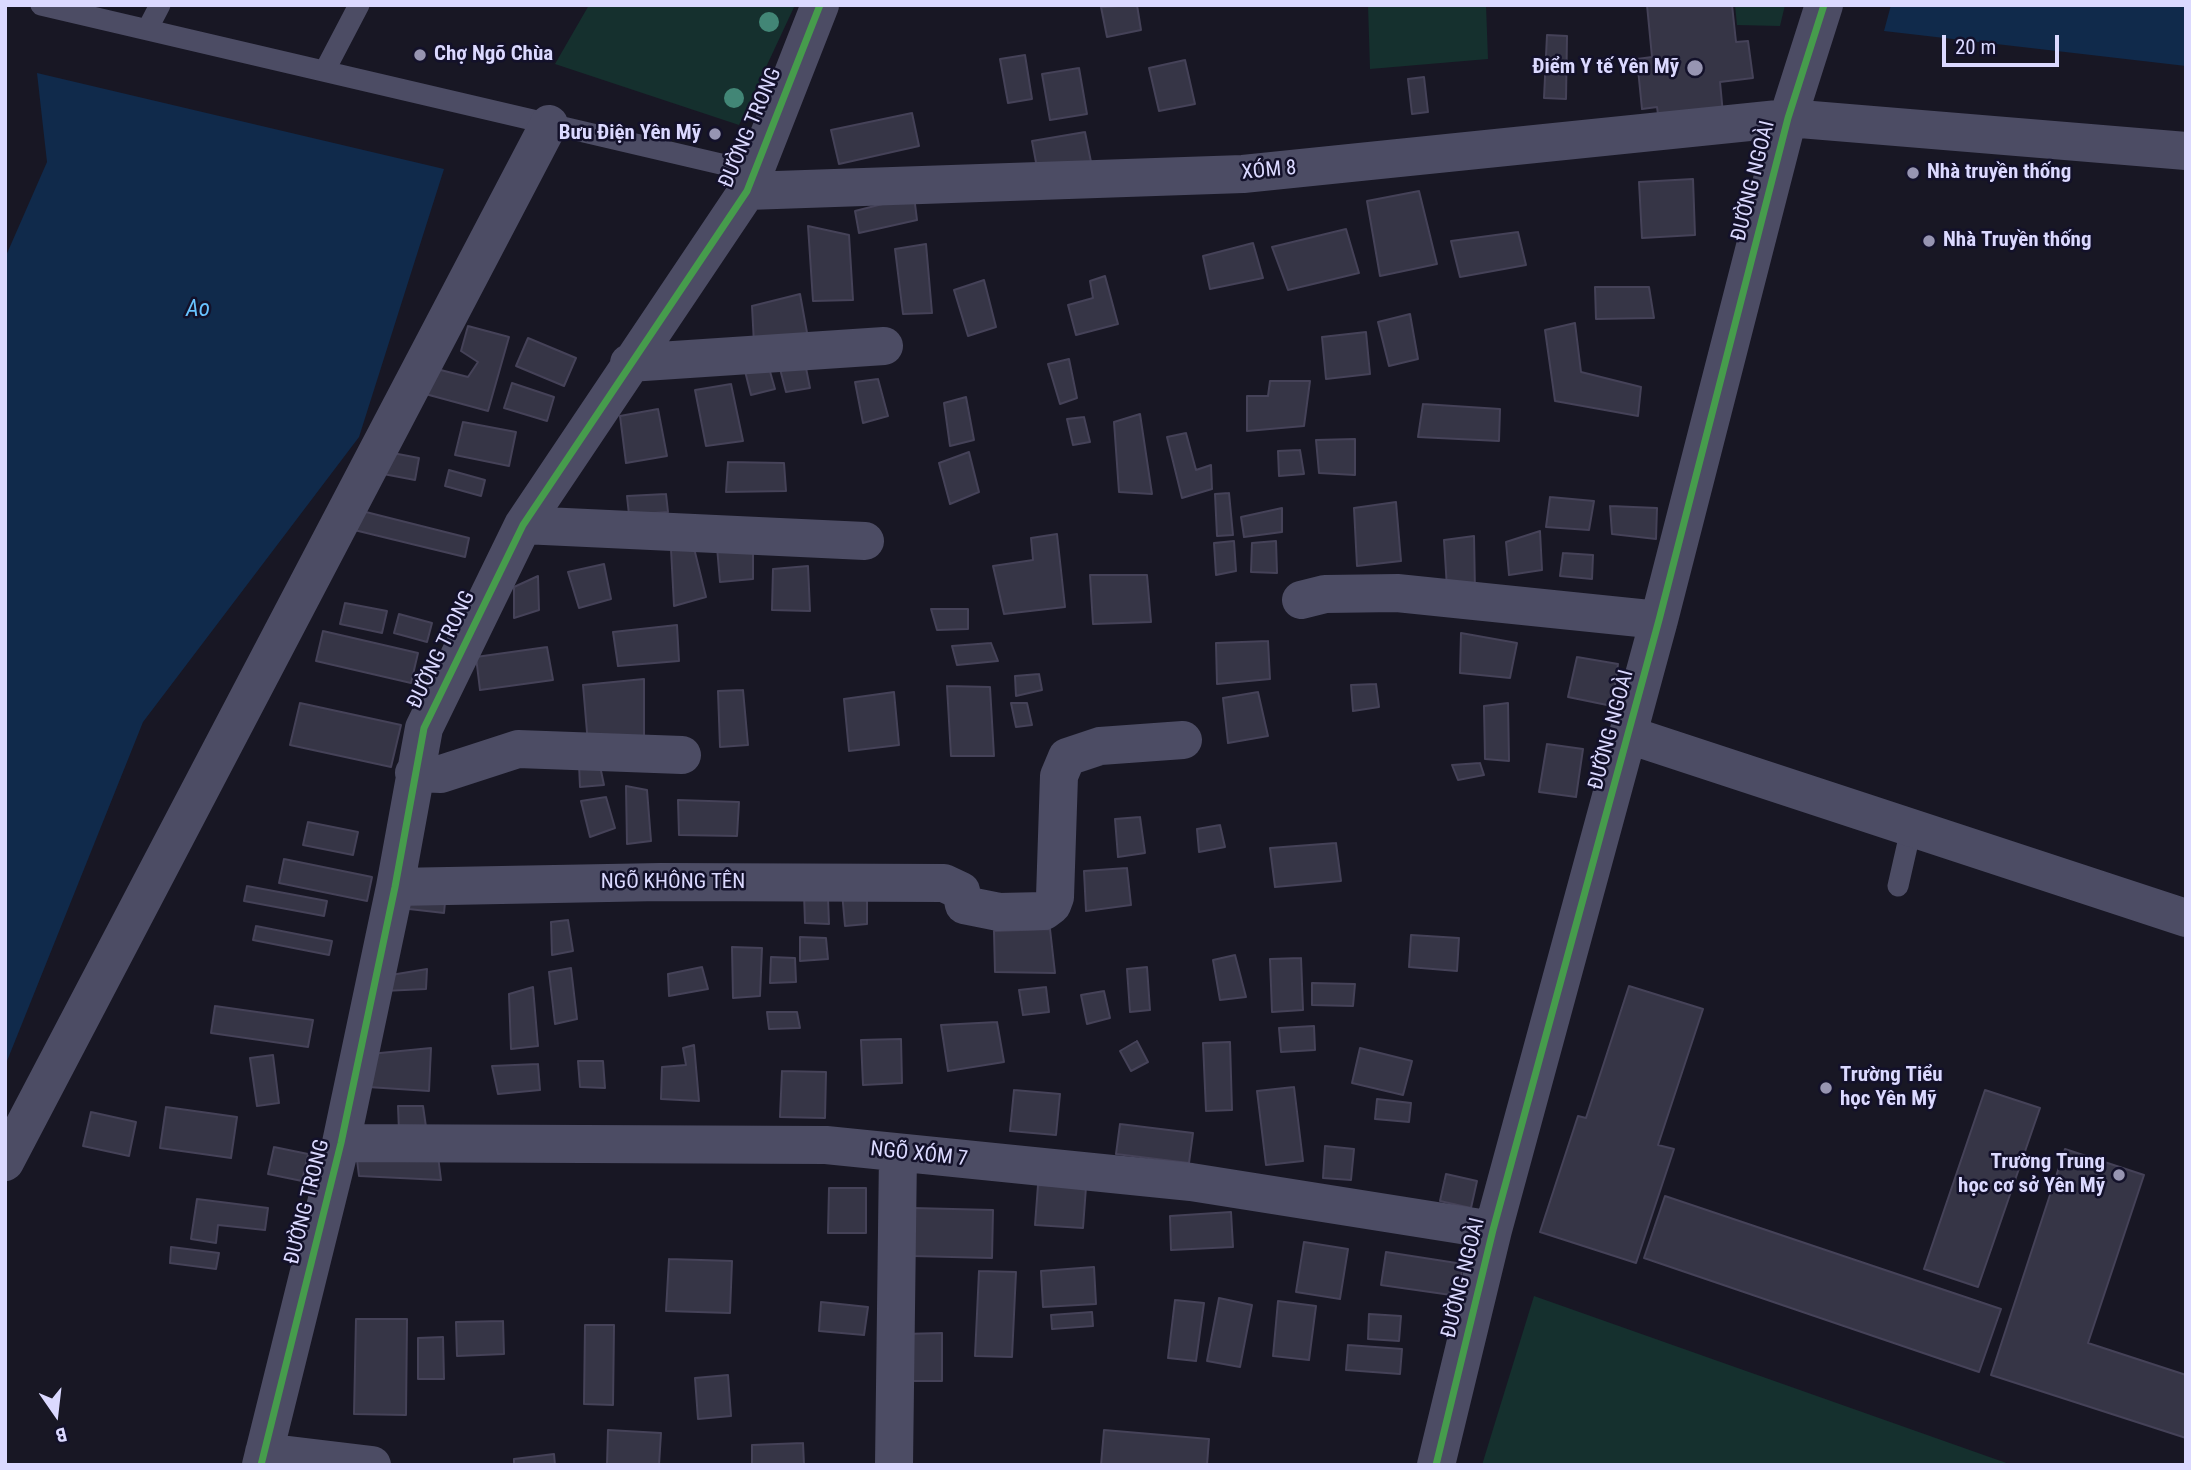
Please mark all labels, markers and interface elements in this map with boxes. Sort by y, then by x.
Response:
scale bar [1946,21,2063,65]
text: 20 m [1955,35,1996,59]
place label: Chợ Ngõ Chùa [434,42,553,68]
marker: Chợ Ngõ Chùa [412,47,428,63]
place label: Điểm Y tế Yên Mỹ [1532,55,1679,81]
marker: Điểm Y tế Yên Mỹ [1685,58,1705,78]
street label: ĐƯỜNG TRONG [714,64,788,192]
street label: ĐƯỜNG NGOÀI [1727,118,1781,244]
place label: Bưu Điện Yên Mỹ [559,121,701,147]
marker: Bưu Điện Yên Mỹ [707,126,723,142]
street label: XÓM 8 [1241,156,1297,186]
place label: Nhà truyền thống [1927,160,2071,186]
marker: Nhà truyền thống [1905,165,1921,181]
place label: Nhà Truyền thống [1943,228,2092,254]
marker: Nhà Truyền thống [1921,233,1937,249]
water label: Ao [186,296,210,324]
street label: ĐƯỜNG TRONG [403,587,481,713]
street label: ĐƯỜNG NGOÀI [1584,667,1640,793]
street label: NGÕ KHÔNG TÊN [601,870,745,896]
place label: Trường Tiểu học Yên Mỹ [1840,1063,1943,1113]
marker: Trường Tiểu học Yên Mỹ [1818,1080,1834,1096]
street label: ĐƯỜNG TRONG [280,1137,336,1267]
street label: NGÕ XÓM 7 [869,1137,969,1173]
place label: Trường Trung học cơ sở Yên Mỹ [1958,1150,2105,1200]
marker: Trường Trung học cơ sở Yên Mỹ [2111,1167,2127,1183]
street label: ĐƯỜNG NGOÀI [1437,1215,1491,1341]
north arrow [21,1379,91,1449]
text: B [53,1422,69,1447]

